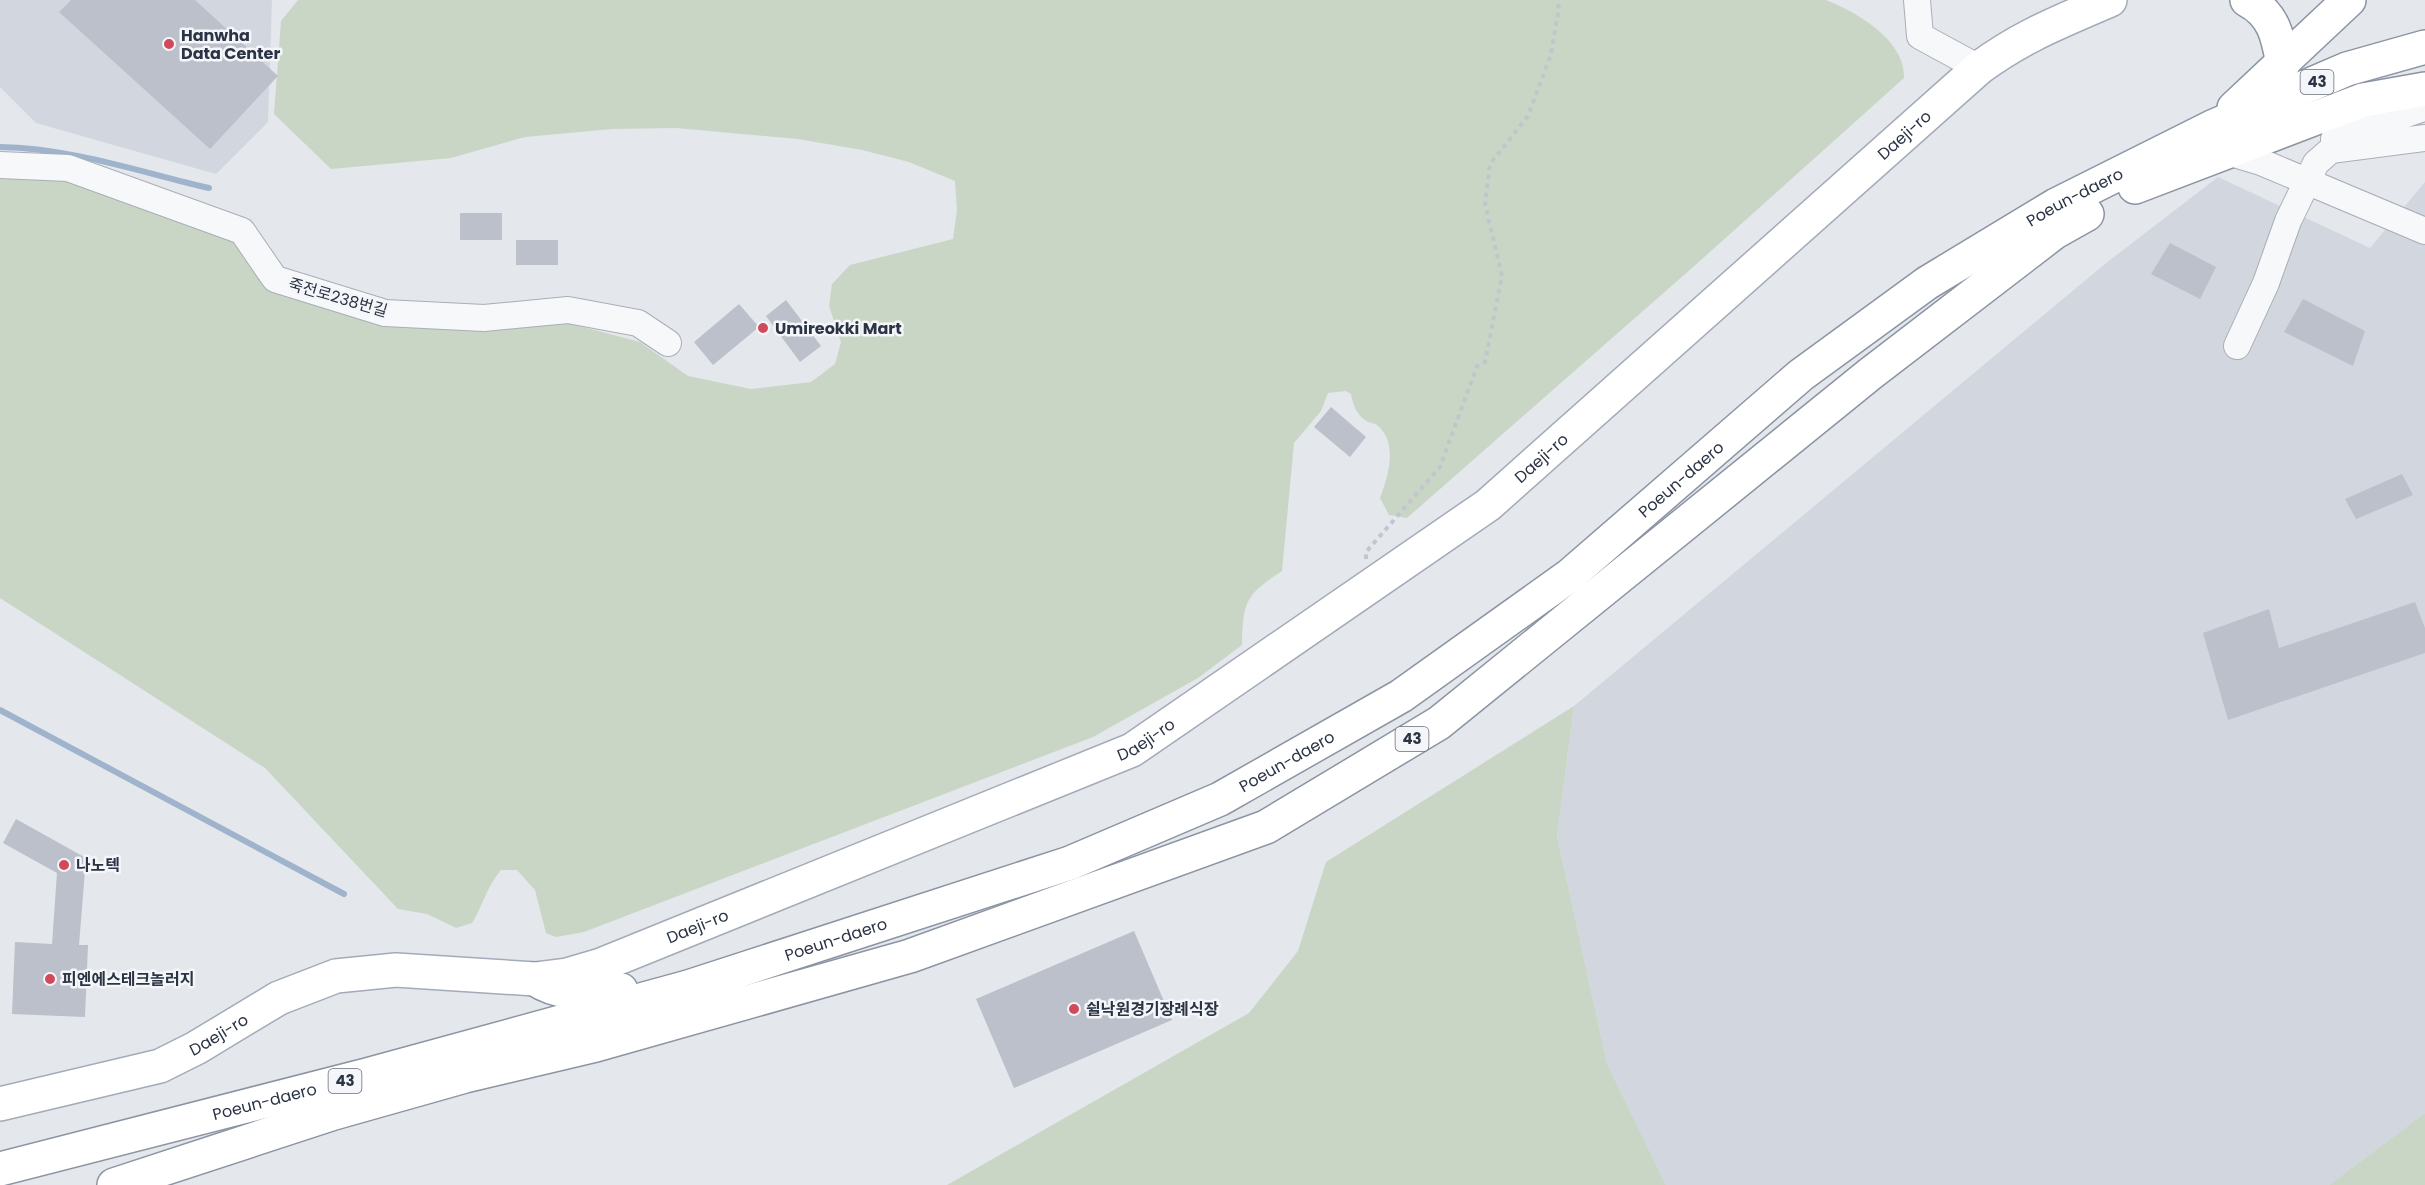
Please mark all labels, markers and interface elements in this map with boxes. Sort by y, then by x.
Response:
place label: Hanwha Data Center [181,24,280,65]
marker: Hanwha Data Center [162,37,176,51]
road number: 43 [2300,70,2334,94]
street label: Daeji-ro [1872,105,1936,165]
street label: Poeun-daero [2022,162,2127,232]
street label: 죽전로238번길 [286,272,390,323]
place label: Umireokki Mart [775,317,902,340]
marker: Umireokki Mart [756,321,770,335]
street label: Daeji-ro [1509,428,1573,488]
street label: Poeun-daero [1633,436,1729,523]
street label: Daeji-ro [1114,713,1180,767]
street label: Poeun-daero [1235,725,1339,798]
road number: 43 [1396,727,1428,751]
place label: 나노텍 [76,854,120,877]
marker: 나노텍 [57,858,71,872]
street label: Daeji-ro [663,904,732,949]
street label: Poeun-daero [782,912,890,967]
place label: 피엔에스테크놀러지 [62,968,194,991]
marker: 피엔에스테크놀러지 [43,972,57,986]
place label: 쉴낙원경기장례식장 [1086,998,1219,1021]
marker: 쉴낙원경기장례식장 [1067,1002,1081,1016]
street label: Daeji-ro [186,1008,253,1062]
road number: 43 [328,1069,362,1093]
street label: Poeun-daero [210,1077,319,1126]

